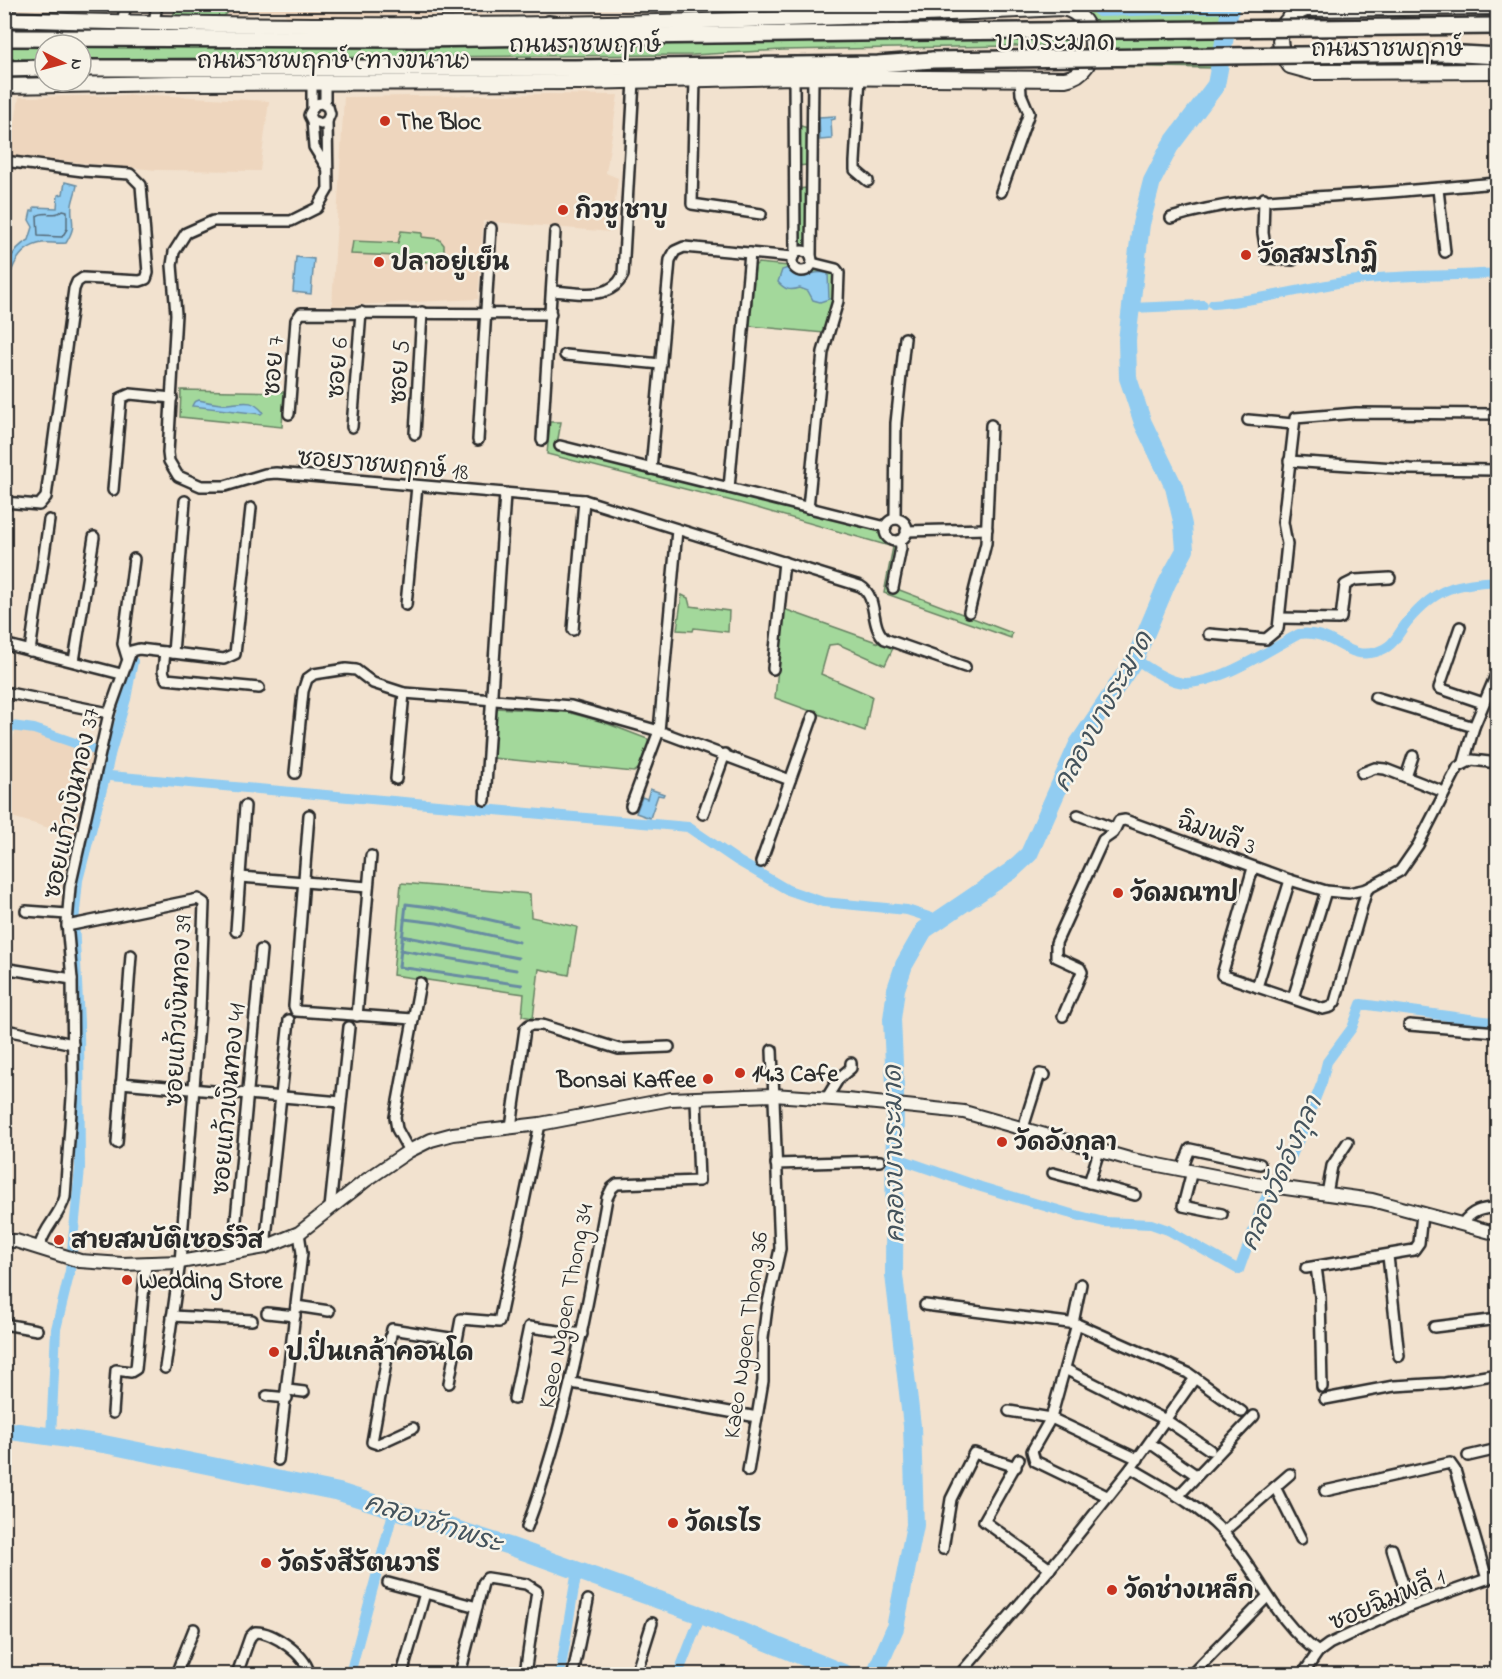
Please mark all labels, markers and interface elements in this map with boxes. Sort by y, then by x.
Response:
district label: บางระมาด [995,24,1115,63]
street label: ถนนราชพฤกษ์ [509,28,662,64]
street label: ถนนราชพฤกษ์ [1311,32,1464,68]
north arrow [33,33,93,93]
street label: ถนนราชพฤกษ์ (ทางขนาน) [197,44,469,80]
text: N [63,58,88,71]
place label: The Bloc [397,106,482,141]
marker: The Bloc [378,114,392,128]
place label: กิวชู ชาบู [575,195,668,230]
marker: กิวชู ชาบู [556,203,570,217]
place label: วัดสมรโกฏิ [1258,238,1377,275]
place label: ปลาอยู่เย็น [391,245,510,282]
marker: วัดสมรโกฏิ [1239,248,1253,262]
marker: ปลาอยู่เย็น [372,255,386,269]
street label: ซอย 7 [256,335,295,398]
street label: ซอย 6 [320,336,359,400]
street label: ซอย 5 [382,339,421,405]
street label: ซอยราชพฤกษ์ 18 [296,441,470,491]
water label: คลองบางระมาด [1045,625,1165,799]
street label: ซอยแก้วเงินทอง 37 [36,705,111,902]
street label: ฉิมพลี 3 [1172,805,1260,866]
place label: วัดมณฑป [1130,878,1238,913]
marker: วัดมณฑป [1111,886,1125,900]
street label: ซอยแก้วเงินทอง 39 [158,914,203,1108]
street label: ซอยแก้วเงินทอง 41 [205,1002,256,1196]
place label: 14.3 Cafe [752,1058,840,1093]
place label: Bonsai Kaffee [556,1064,697,1099]
water label: คลองบางระมาด [875,1064,917,1243]
marker: 14.3 Cafe [733,1066,747,1080]
marker: Bonsai Kaffee [701,1072,715,1086]
water label: คลองวัดอังกุลา [1232,1090,1334,1257]
place label: วัดอังกุลา [1014,1127,1117,1162]
marker: วัดอังกุลา [995,1135,1009,1149]
street label: Kaeo Ngoen Thong 34 [530,1201,604,1412]
place label: สายสมบัติเซอร์วิส [71,1223,265,1260]
street label: Kaeo Ngoen Thong 36 [716,1229,779,1441]
marker: สายสมบัติเซอร์วิส [52,1233,66,1247]
place label: Wedding Store [139,1265,284,1301]
marker: Wedding Store [120,1273,134,1287]
place label: ป.ปิ่นเกล้าคอนโด [286,1329,474,1372]
marker: ป.ปิ่นเกล้าคอนโด [267,1345,281,1359]
water label: คลองชักพระ [359,1485,509,1566]
place label: วัดเรไร [685,1506,762,1543]
marker: วัดเรไร [666,1516,680,1530]
place label: วัดรังสีรัตนวารี [278,1547,440,1583]
marker: วัดรังสีรัตนวารี [259,1556,273,1570]
street label: ซอยฉิมพลี 1 [1324,1561,1452,1642]
place label: วัดช่างเหล็ก [1124,1573,1254,1610]
marker: วัดช่างเหล็ก [1105,1583,1119,1597]

